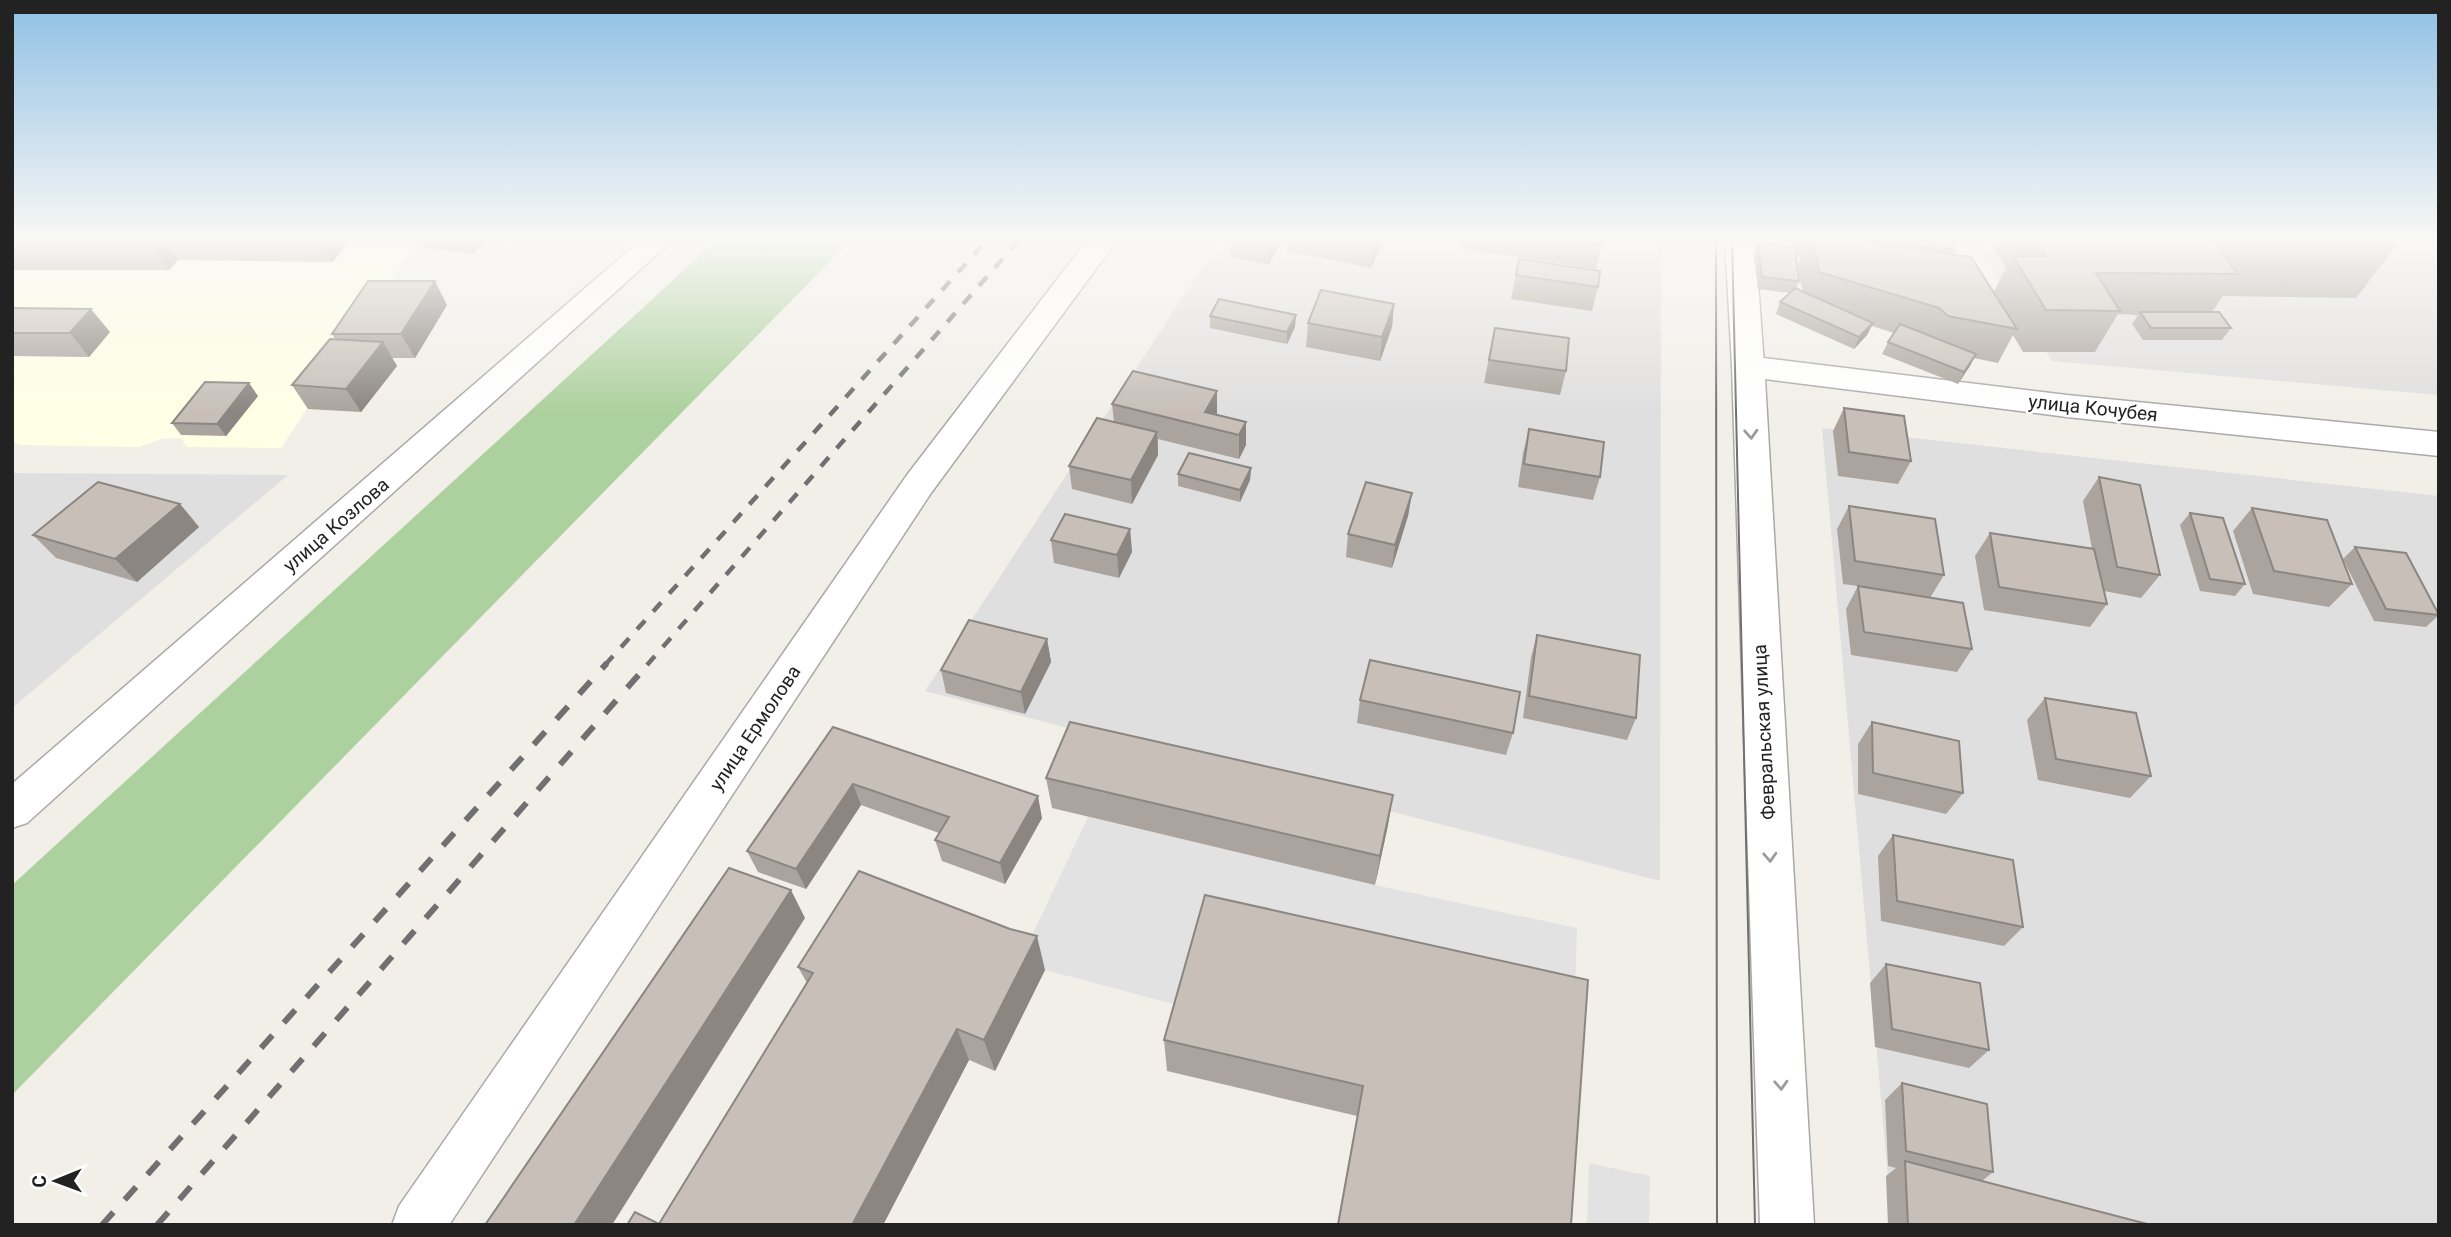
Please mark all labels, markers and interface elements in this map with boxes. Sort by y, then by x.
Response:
street label: улица Кочубея [2027,390,2159,426]
one-way arrow [1743,429,1758,440]
street label: улица Козлова [279,473,393,577]
street label: Февральская улица [1748,644,1780,820]
street label: улица Ермолова [705,661,805,795]
one-way arrow [1763,852,1778,863]
one-way arrow [1773,1079,1788,1090]
north arrow [21,1146,91,1216]
text: С [28,1175,51,1188]

